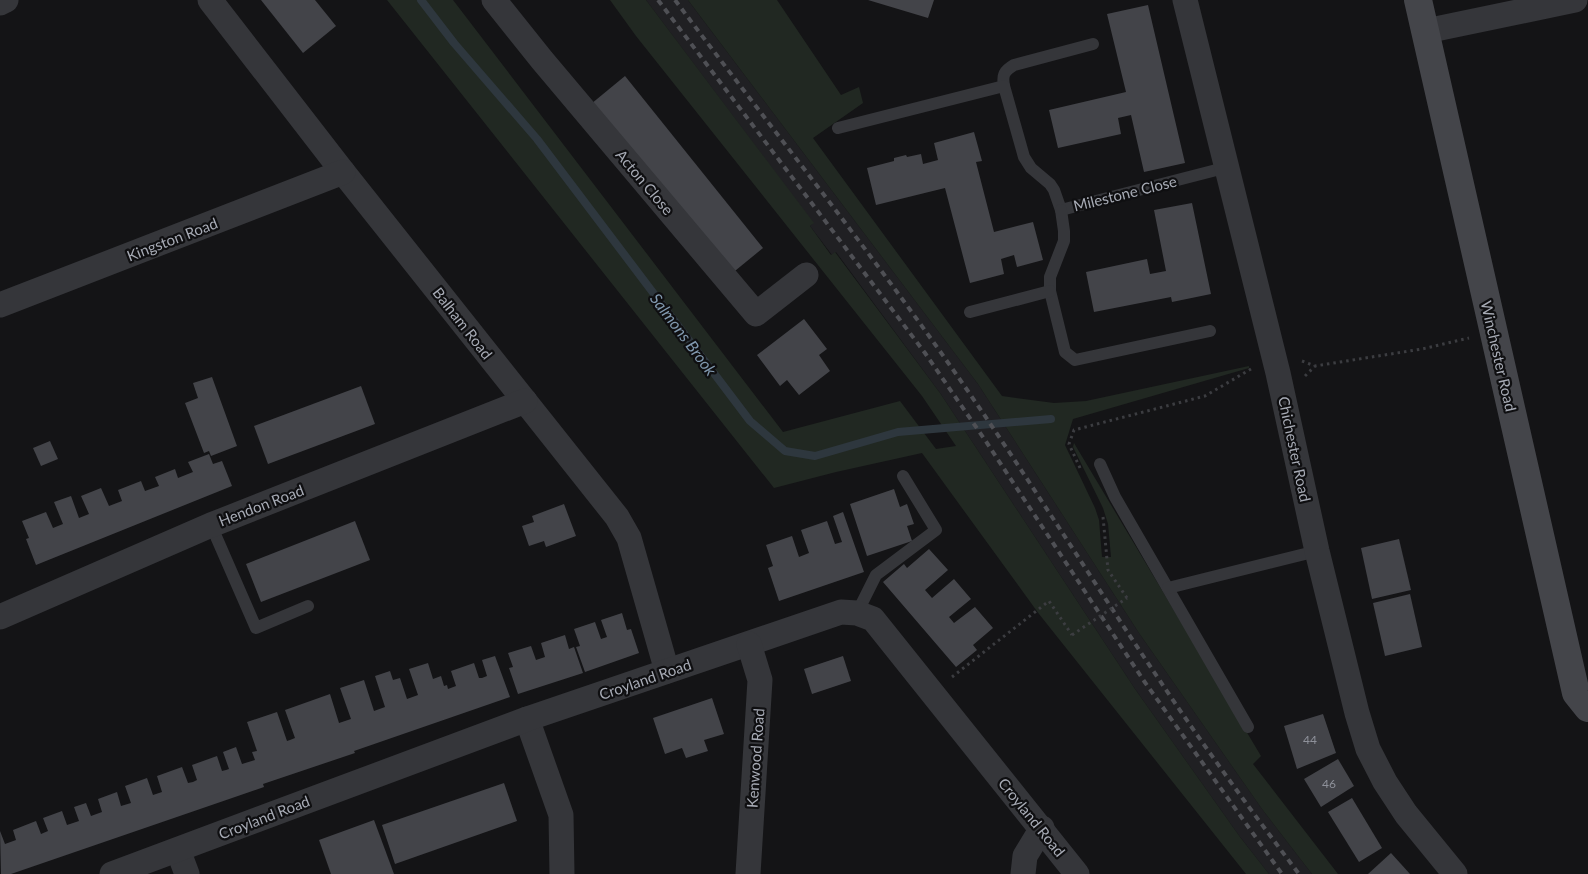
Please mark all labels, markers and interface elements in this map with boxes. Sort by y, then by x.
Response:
street label: Acton Close [613,146,678,218]
street label: Milestone Close [1071,171,1179,215]
street label: Kingston Road [124,213,220,265]
street label: Balham Road [429,284,497,362]
water label: Salmons Brook [647,289,721,379]
street label: Winchester Road [1478,299,1520,413]
street label: Chichester Road [1275,395,1315,503]
street label: Hendon Road [216,480,306,530]
street label: Croyland Road [597,655,693,703]
street label: Kenwood Road [743,708,767,808]
house number: 44 [1303,732,1317,747]
street label: Croyland Road [995,774,1069,860]
house number: 46 [1322,776,1336,791]
street label: Croyland Road [216,791,312,843]

